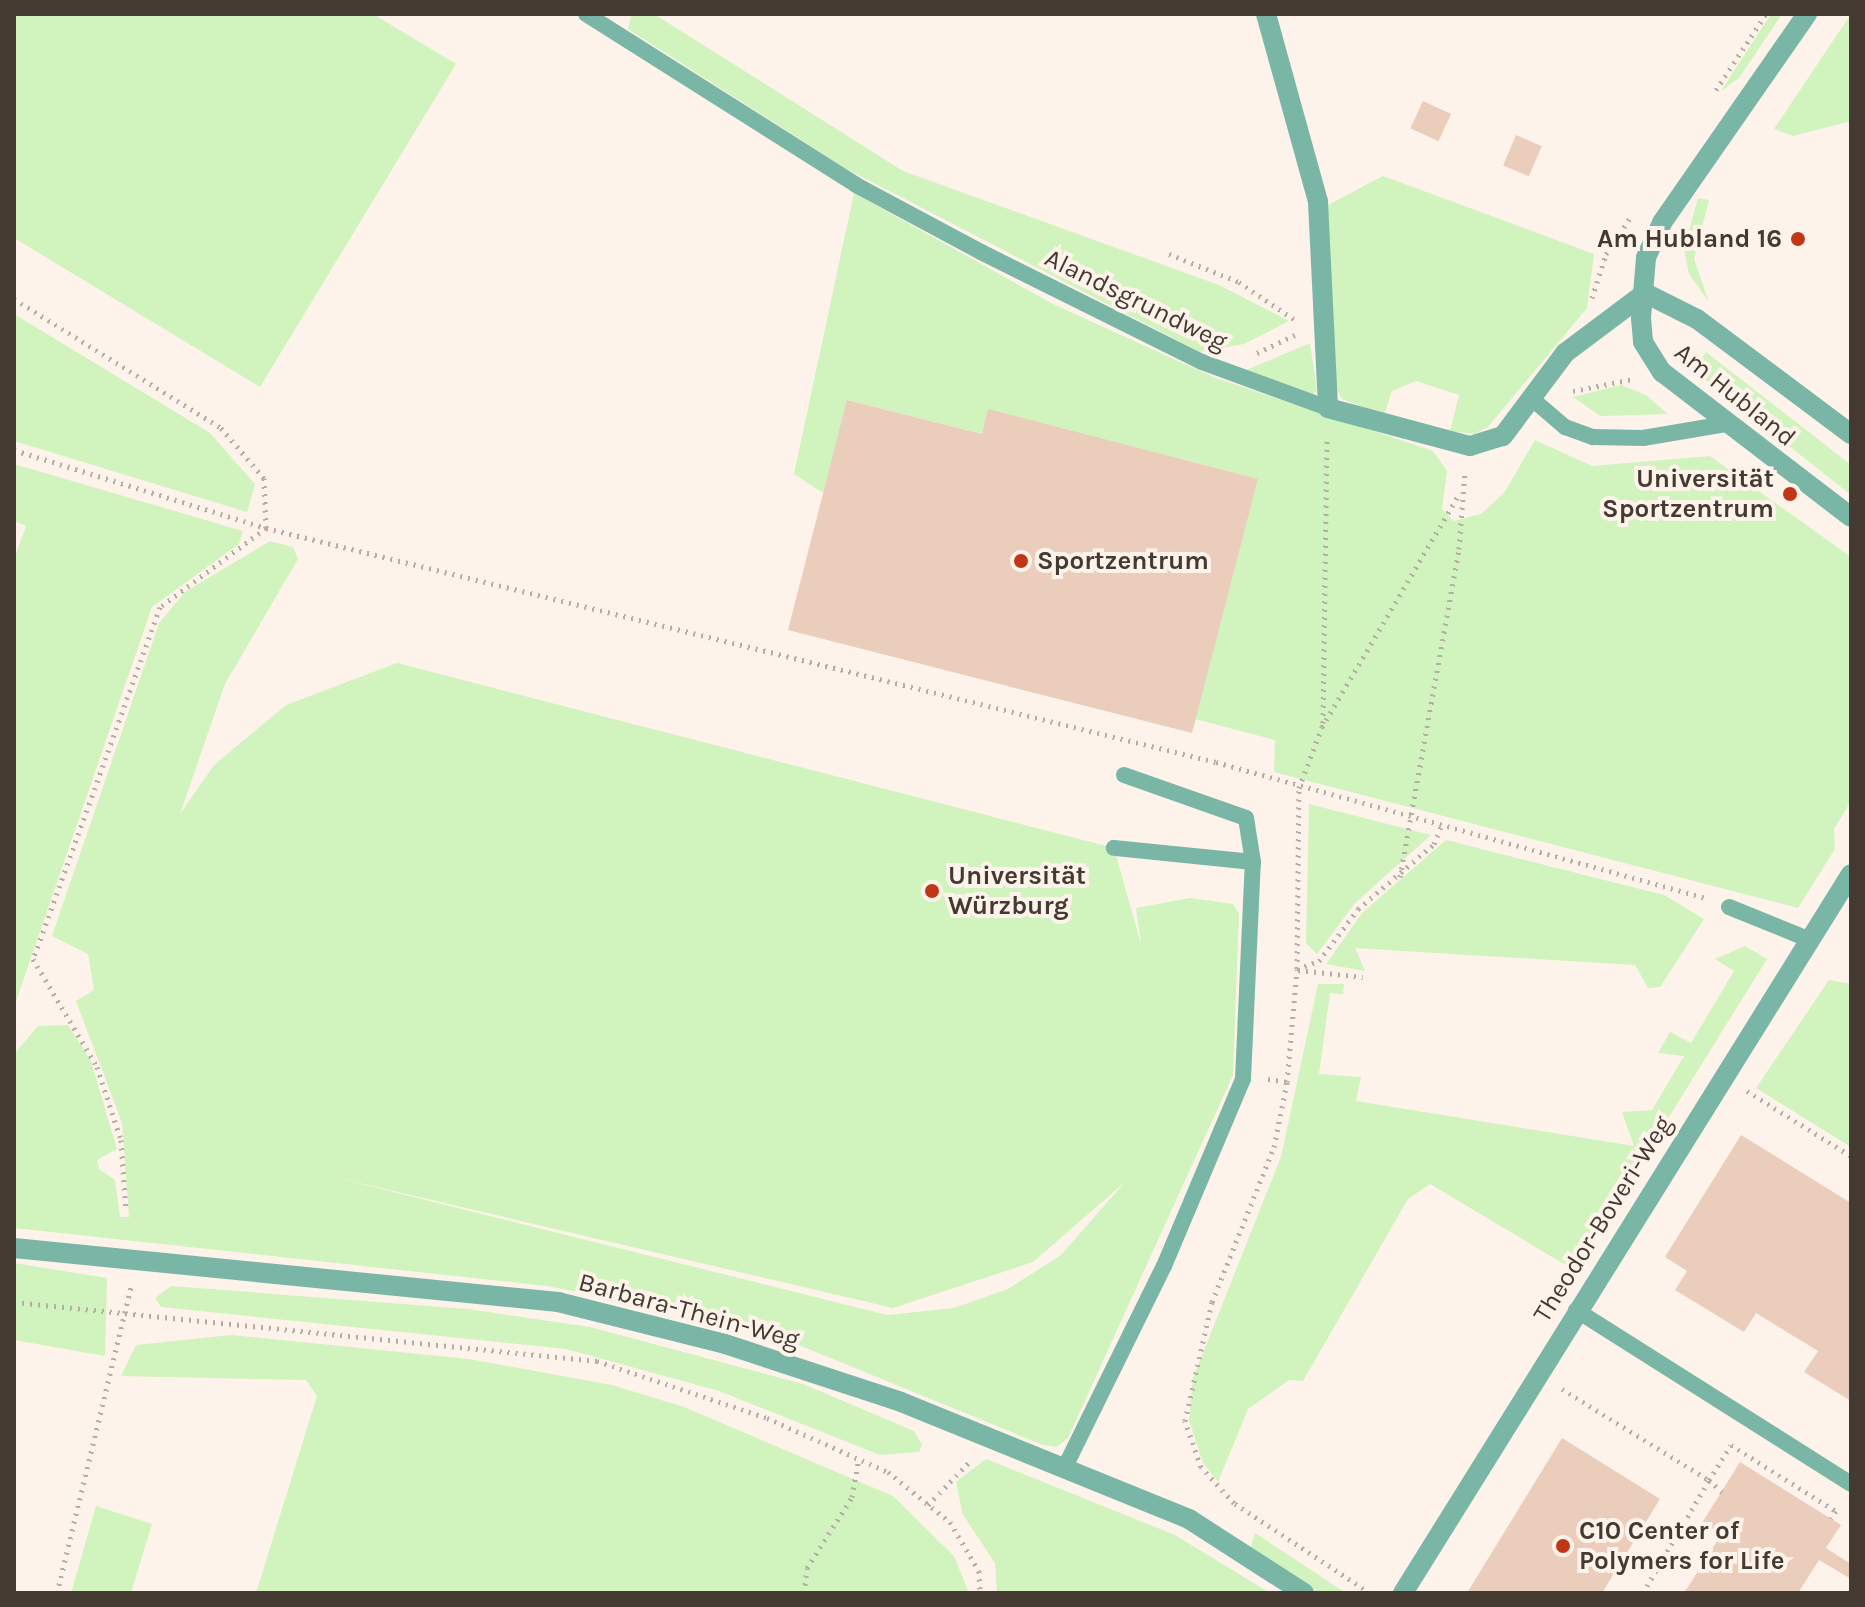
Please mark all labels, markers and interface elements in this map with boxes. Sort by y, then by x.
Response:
place label: Am Hubland 16 [1597,223,1782,255]
marker: Am Hubland 16 [1789,230,1807,248]
street label: Alandsgrundweg [1040,242,1232,358]
street label: Am Hubland [1668,337,1802,453]
place label: Universität Sportzentrum [1602,463,1774,524]
marker: Universität Sportzentrum [1781,485,1799,503]
place label: Sportzentrum [1037,545,1209,577]
marker: Sportzentrum [1012,552,1030,570]
place label: Universität Würzburg [948,860,1086,922]
marker: Universität Würzburg [923,882,941,900]
street label: Theodor-Boveri-Weg [1527,1110,1679,1328]
street label: Barbara-Thein-Weg [575,1267,803,1355]
place label: C10 Center of Polymers for Life [1579,1515,1785,1576]
marker: C10 Center of Polymers for Life [1554,1537,1572,1555]

